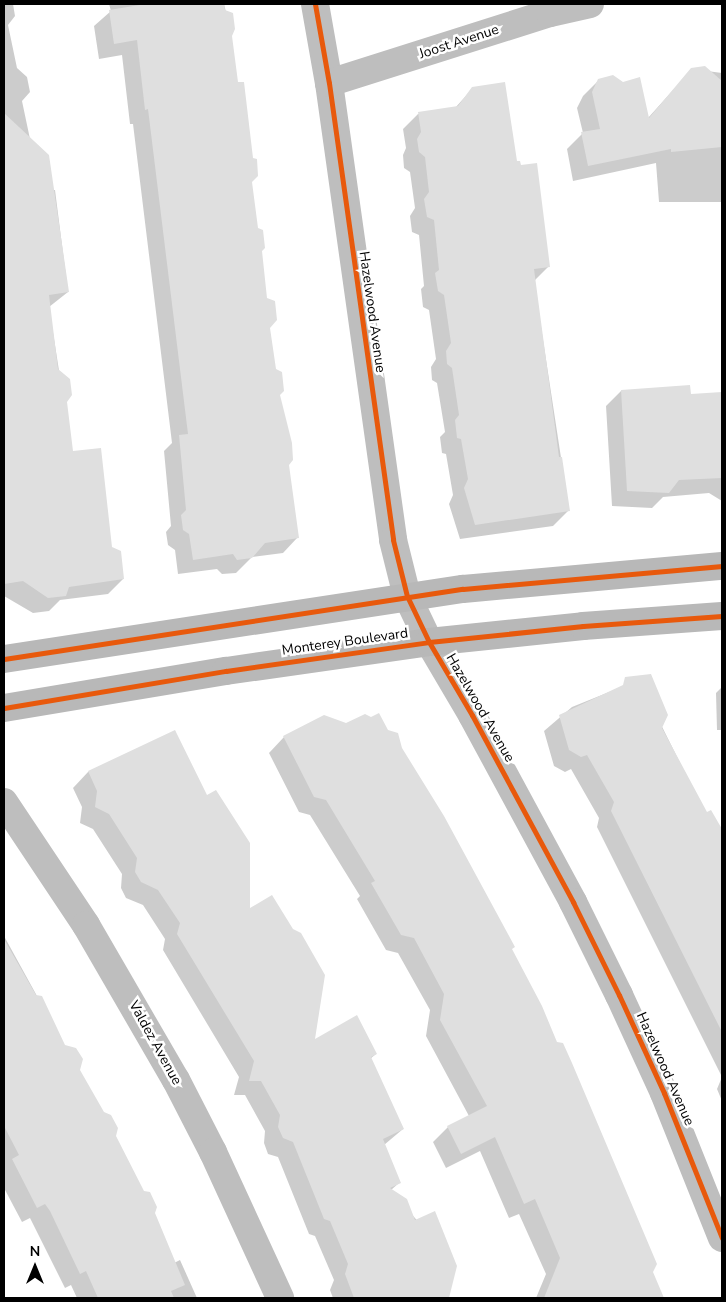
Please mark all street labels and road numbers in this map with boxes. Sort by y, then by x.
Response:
street label: Joost Avenue [417,21,501,63]
street label: Hazelwood Avenue [355,250,389,374]
street label: Monterey Boulevard [281,625,409,659]
street label: Hazelwood Avenue [442,651,518,765]
street label: Valdez Avenue [125,998,185,1088]
street label: Hazelwood Avenue [632,1010,698,1128]

